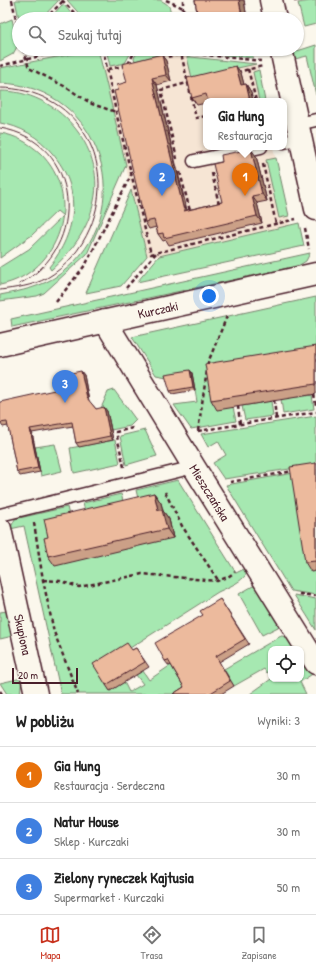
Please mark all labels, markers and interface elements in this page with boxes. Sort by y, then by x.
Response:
search box [12,12,304,56]
icon: search [26,23,48,45]
text: Szukaj tutaj [58,24,122,45]
popup [203,98,287,150]
text: Gia Hung [218,105,264,126]
text: Restauracja [218,126,272,144]
pin: 2 [149,163,175,196]
pin: 1 [232,163,258,196]
your location [199,286,219,306]
street label: Kurczaki [136,296,180,323]
pin: 3 [52,370,78,403]
street label: Mieszczańska [185,461,234,524]
street label: Skupiona [10,612,36,657]
map controls [268,646,304,682]
button: locate [268,646,304,682]
scale bar [12,666,78,685]
text: 20 m [18,668,38,682]
text: W pobliżu [16,709,74,732]
text: Wyniki: 3 [258,711,300,729]
text: Gia Hung [54,755,100,776]
text: 1 [27,766,31,784]
text: 30 m [277,766,300,784]
text: Restauracja · Serdeczna [54,776,165,794]
text: Natur House [54,811,119,832]
text: 2 [26,822,32,840]
text: 30 m [277,822,300,840]
text: Sklep · Kurczaki [54,832,129,850]
text: Zielony ryneczek Kajtusia [54,867,194,888]
text: 3 [26,878,32,896]
text: 50 m [277,878,300,896]
text: Supermarket · Kurczaki [54,888,165,906]
tab: Mapa [39,924,61,962]
tab: Trasa [140,924,163,962]
tab: Zapisane [242,924,277,962]

